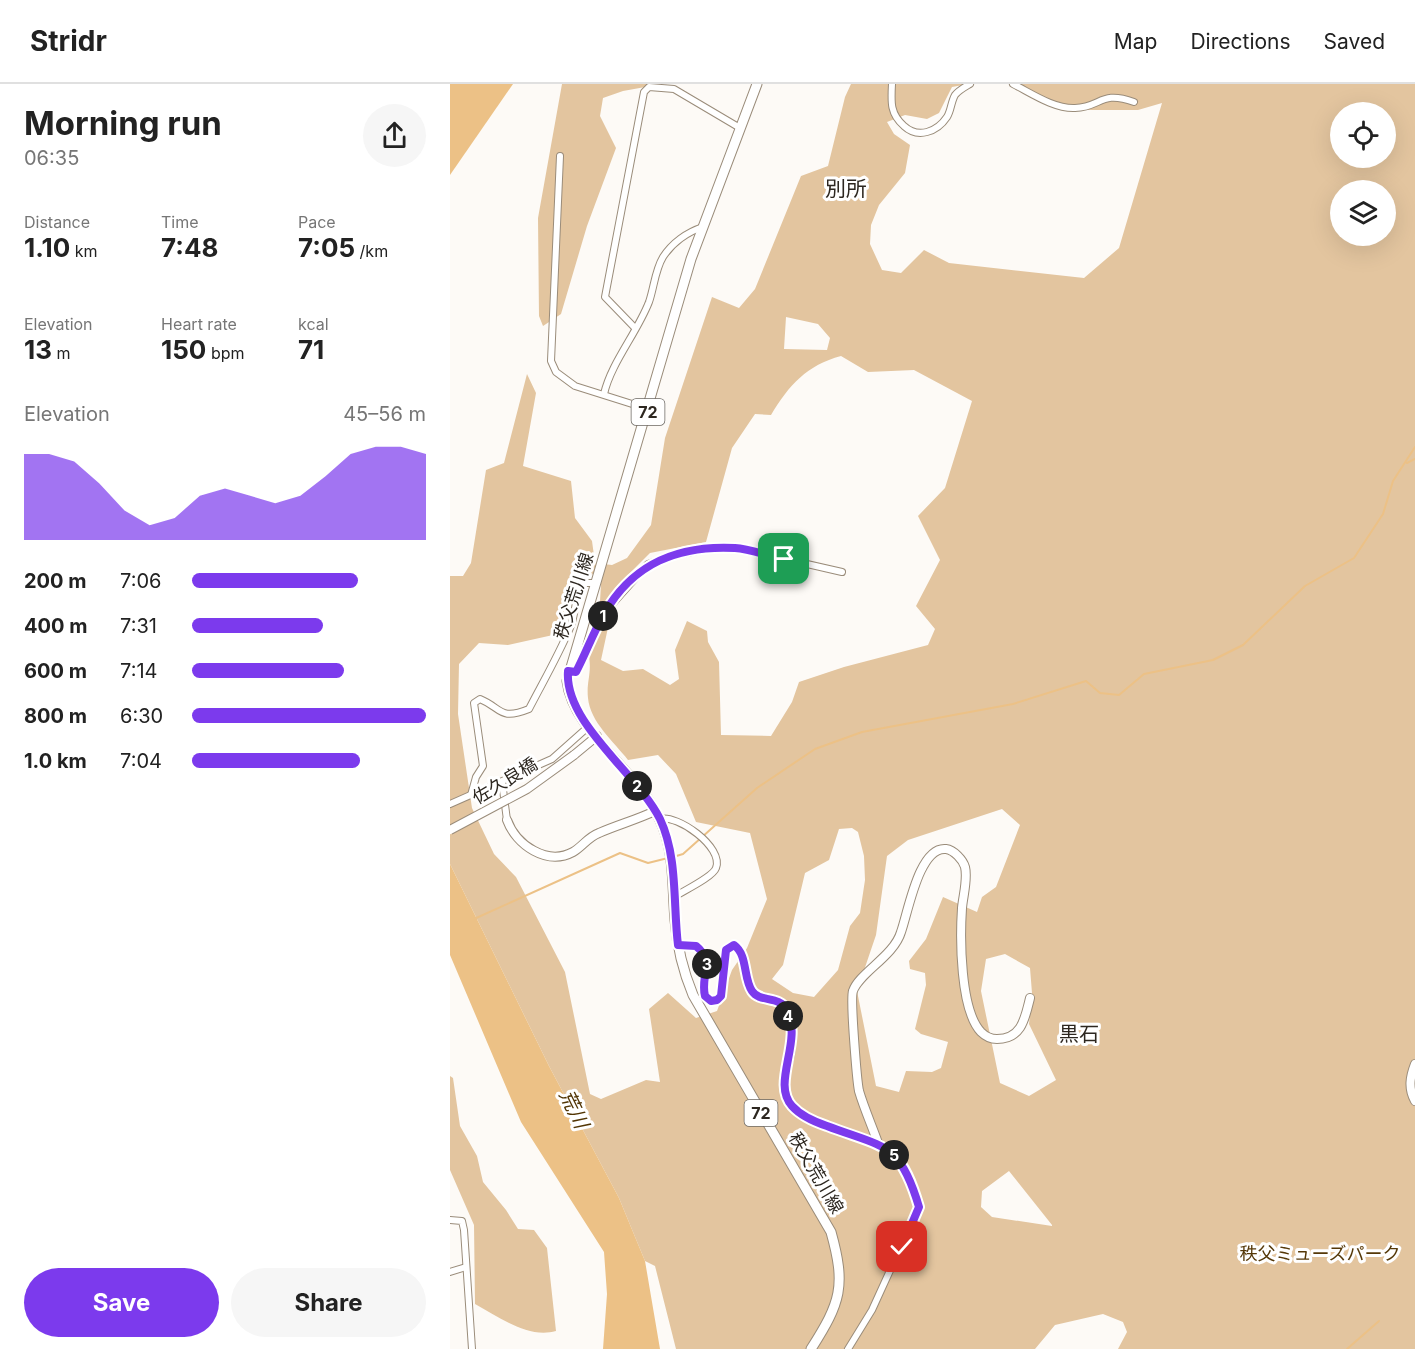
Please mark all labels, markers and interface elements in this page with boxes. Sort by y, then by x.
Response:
text: Stridr [30,24,107,58]
text: Map [1114,29,1157,54]
text: Directions [1190,29,1291,54]
text: Saved [1324,29,1385,54]
map controls [1330,102,1396,246]
button: locate [1330,102,1396,168]
text: Morning run [24,103,222,143]
button: share [363,104,426,167]
text: 06:35 [24,146,79,170]
district label: 別所 [825,176,867,201]
button: layers [1330,180,1396,246]
text: Distance [24,212,90,232]
text: Time [161,212,199,232]
text: Pace [298,212,336,232]
text: 1.10 [24,232,70,263]
text: 7:48 [161,232,218,263]
text: 7:05 [298,232,355,263]
text: km [70,241,98,261]
text: /km [355,241,388,261]
text: Elevation [24,314,93,334]
text: Heart rate [161,314,237,334]
text: kcal [298,314,329,334]
text: 13 [24,334,52,365]
text: 150 [161,334,206,365]
text: 71 [298,334,324,365]
text: m [52,343,71,363]
text: bpm [206,343,244,363]
road number: 72 [632,399,664,425]
text: Elevation [24,402,110,426]
text: 45–56 m [343,402,426,426]
pin [758,533,809,584]
icon: arrive [767,542,800,575]
street label: 秩父荒川線 [550,550,597,642]
text: 200 m [24,569,87,593]
text: 7:06 [120,569,161,593]
pin: 1 [588,601,618,631]
text: 1 [600,606,606,626]
text: 400 m [24,614,88,638]
text: 7:31 [120,614,157,638]
text: 600 m [24,659,87,683]
text: 7:14 [120,659,157,683]
text: 800 m [24,704,87,728]
text: 6:30 [120,704,163,728]
text: 1.0 km [24,749,87,773]
text: 7:04 [120,749,162,773]
street label: 佐久良橋 [468,753,541,808]
pin: 2 [622,771,652,801]
text: 2 [632,776,642,796]
pin: 3 [692,949,722,979]
text: 3 [702,954,712,974]
pin: 4 [773,1001,803,1031]
text: 4 [783,1006,793,1026]
district label: 黒石 [1059,1022,1099,1046]
water label: 荒川 [554,1086,594,1134]
road number: 72 [744,1100,778,1126]
street label: 秩父荒川線 [785,1129,848,1217]
pin: 5 [879,1140,909,1170]
text: 5 [889,1145,899,1165]
pin [876,1221,927,1272]
icon: check [885,1230,918,1263]
park label: 秩父ミューズパーク [1239,1243,1401,1264]
button: Save [24,1268,219,1337]
button: Share [231,1268,426,1337]

